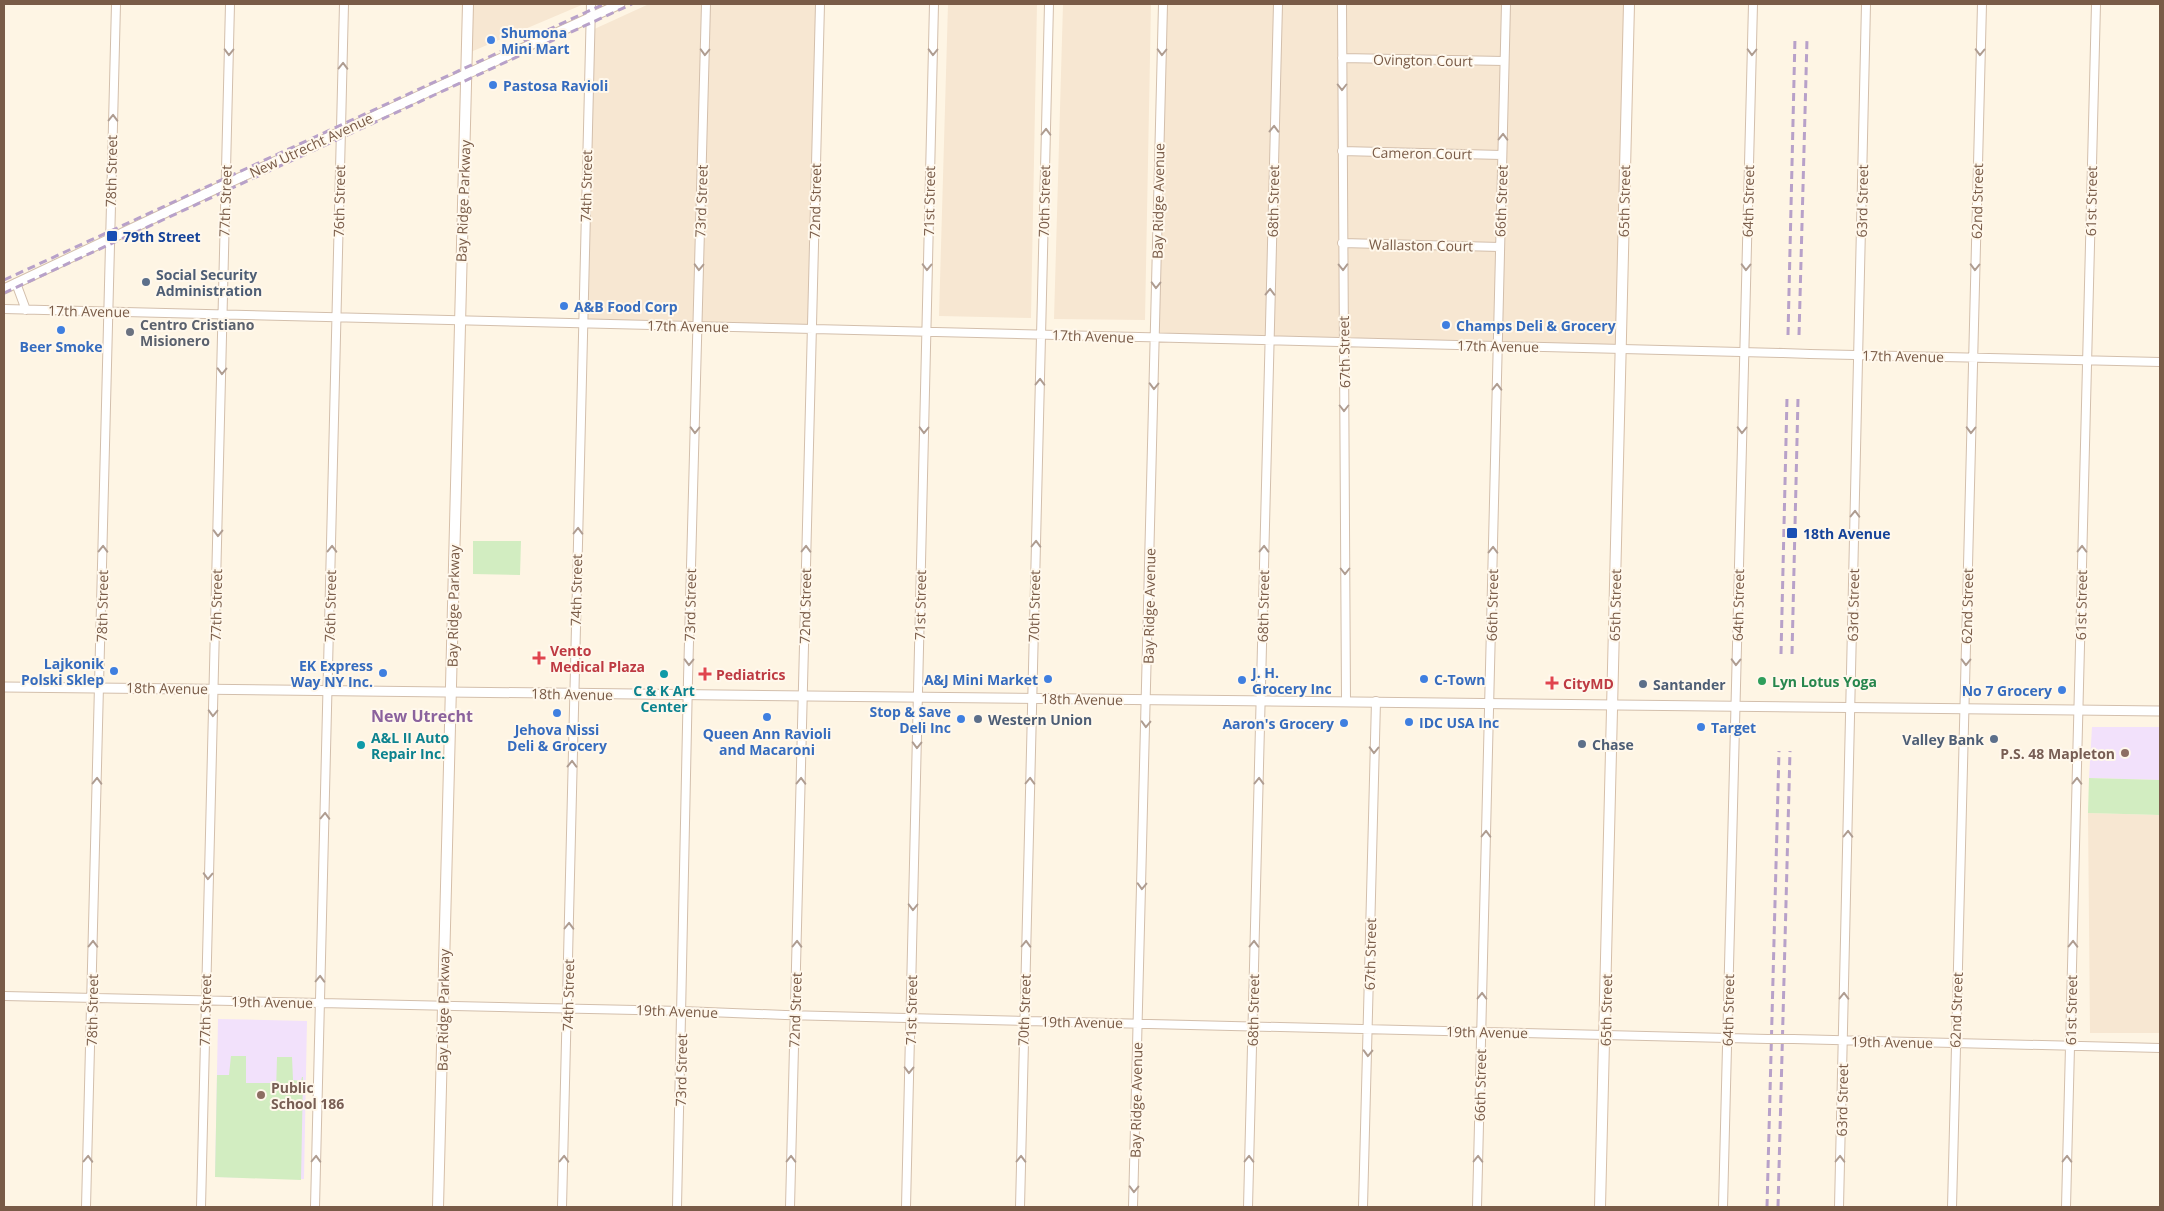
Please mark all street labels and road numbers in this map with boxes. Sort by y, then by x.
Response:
street label: Ovington Court [1373,50,1473,70]
street label: New Utrecht Avenue [246,108,376,182]
street label: 78th Street [101,135,121,207]
street label: Bay Ridge Parkway [451,139,475,262]
street label: Bay Ridge Avenue [1147,143,1169,259]
street label: Cameron Court [1372,143,1472,163]
street label: 74th Street [576,150,596,222]
street label: 72nd Street [805,163,825,239]
street label: 62nd Street [1967,163,1987,239]
street label: 73rd Street [690,164,712,238]
street label: 63rd Street [1852,164,1872,238]
street label: 77th Street [214,165,236,237]
street label: 76th Street [329,165,349,237]
street label: 70th Street [1034,165,1054,237]
street label: 68th Street [1263,165,1283,237]
street label: 66th Street [1490,165,1512,237]
street label: 65th Street [1614,165,1634,237]
street label: 64th Street [1738,165,1758,237]
street label: 71st Street [919,166,939,236]
street label: 61st Street [2081,166,2101,236]
street label: Wallaston Court [1369,235,1473,255]
street label: 17th Avenue [48,301,130,321]
street label: 17th Avenue [647,316,729,336]
street label: 67th Street [1334,316,1354,388]
street label: 17th Avenue [1052,325,1134,347]
street label: 17th Avenue [1457,336,1539,356]
street label: 17th Avenue [1862,346,1944,366]
street label: Bay Ridge Parkway [442,544,464,667]
street label: Bay Ridge Avenue [1138,548,1160,664]
street label: 74th Street [566,554,586,626]
street label: 73rd Street [680,568,700,642]
street label: 72nd Street [795,568,815,644]
street label: 63rd Street [1843,568,1863,642]
street label: 62nd Street [1957,568,1977,644]
street label: 77th Street [206,569,226,641]
street label: 66th Street [1482,569,1502,641]
street label: 65th Street [1605,569,1625,641]
street label: 64th Street [1728,569,1748,641]
street label: 78th Street [92,570,112,642]
street label: 76th Street [320,570,340,642]
street label: 71st Street [910,570,930,640]
street label: 70th Street [1024,570,1044,642]
street label: 68th Street [1253,570,1273,642]
street label: 61st Street [2071,570,2091,640]
street label: 18th Avenue [126,678,208,698]
street label: 18th Avenue [531,684,613,704]
street label: 18th Avenue [1041,689,1123,709]
street label: 67th Street [1360,918,1380,990]
street label: Bay Ridge Parkway [432,948,454,1071]
street label: 74th Street [558,959,578,1031]
street label: 72nd Street [784,972,806,1048]
street label: 62nd Street [1945,972,1967,1048]
street label: 78th Street [82,974,102,1046]
street label: 77th Street [195,974,215,1046]
street label: 70th Street [1013,974,1035,1046]
street label: 68th Street [1243,974,1263,1046]
street label: 65th Street [1596,974,1616,1046]
street label: 64th Street [1718,974,1738,1046]
street label: 71st Street [901,975,921,1045]
street label: 61st Street [2061,975,2081,1045]
street label: 19th Avenue [231,992,313,1012]
street label: 19th Avenue [636,1000,718,1022]
street label: 19th Avenue [1041,1012,1123,1032]
street label: 19th Avenue [1446,1022,1528,1042]
street label: 19th Avenue [1851,1032,1933,1052]
street label: 73rd Street [671,1033,691,1107]
street label: Bay Ridge Avenue [1125,1042,1147,1158]
street label: 66th Street [1470,1049,1490,1121]
street label: 63rd Street [1832,1063,1852,1137]

